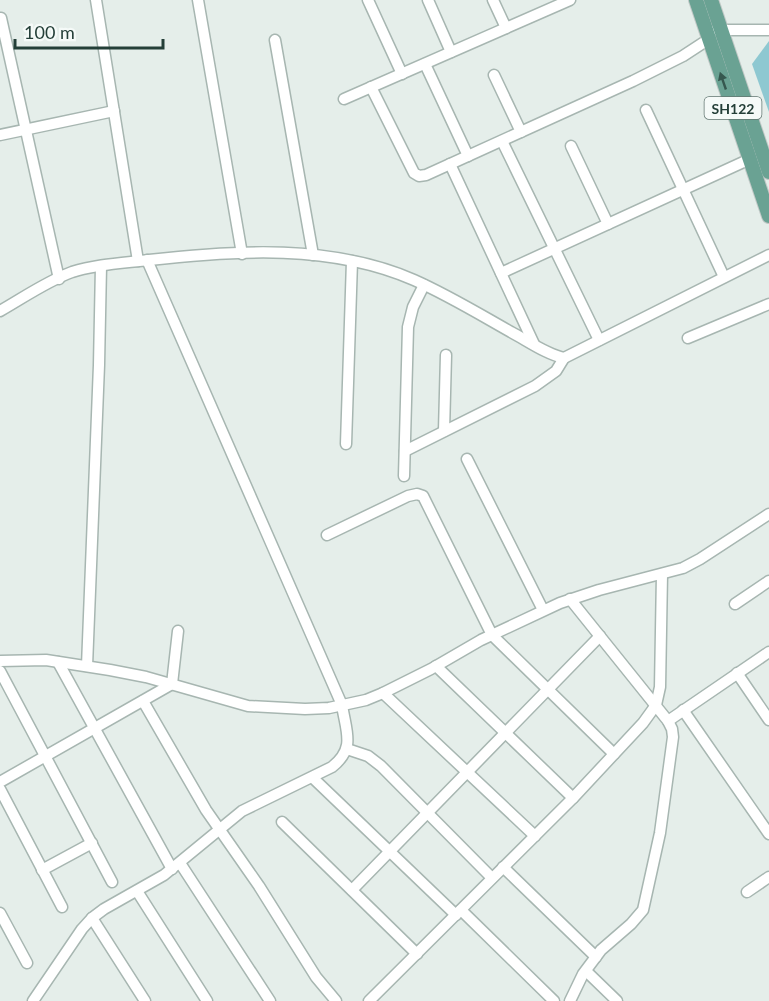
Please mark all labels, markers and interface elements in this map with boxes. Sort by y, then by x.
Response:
scale bar [15,12,164,50]
text: 100 m [24,21,75,43]
one-way arrow [718,72,728,90]
road number: SH122 [704,97,762,119]

